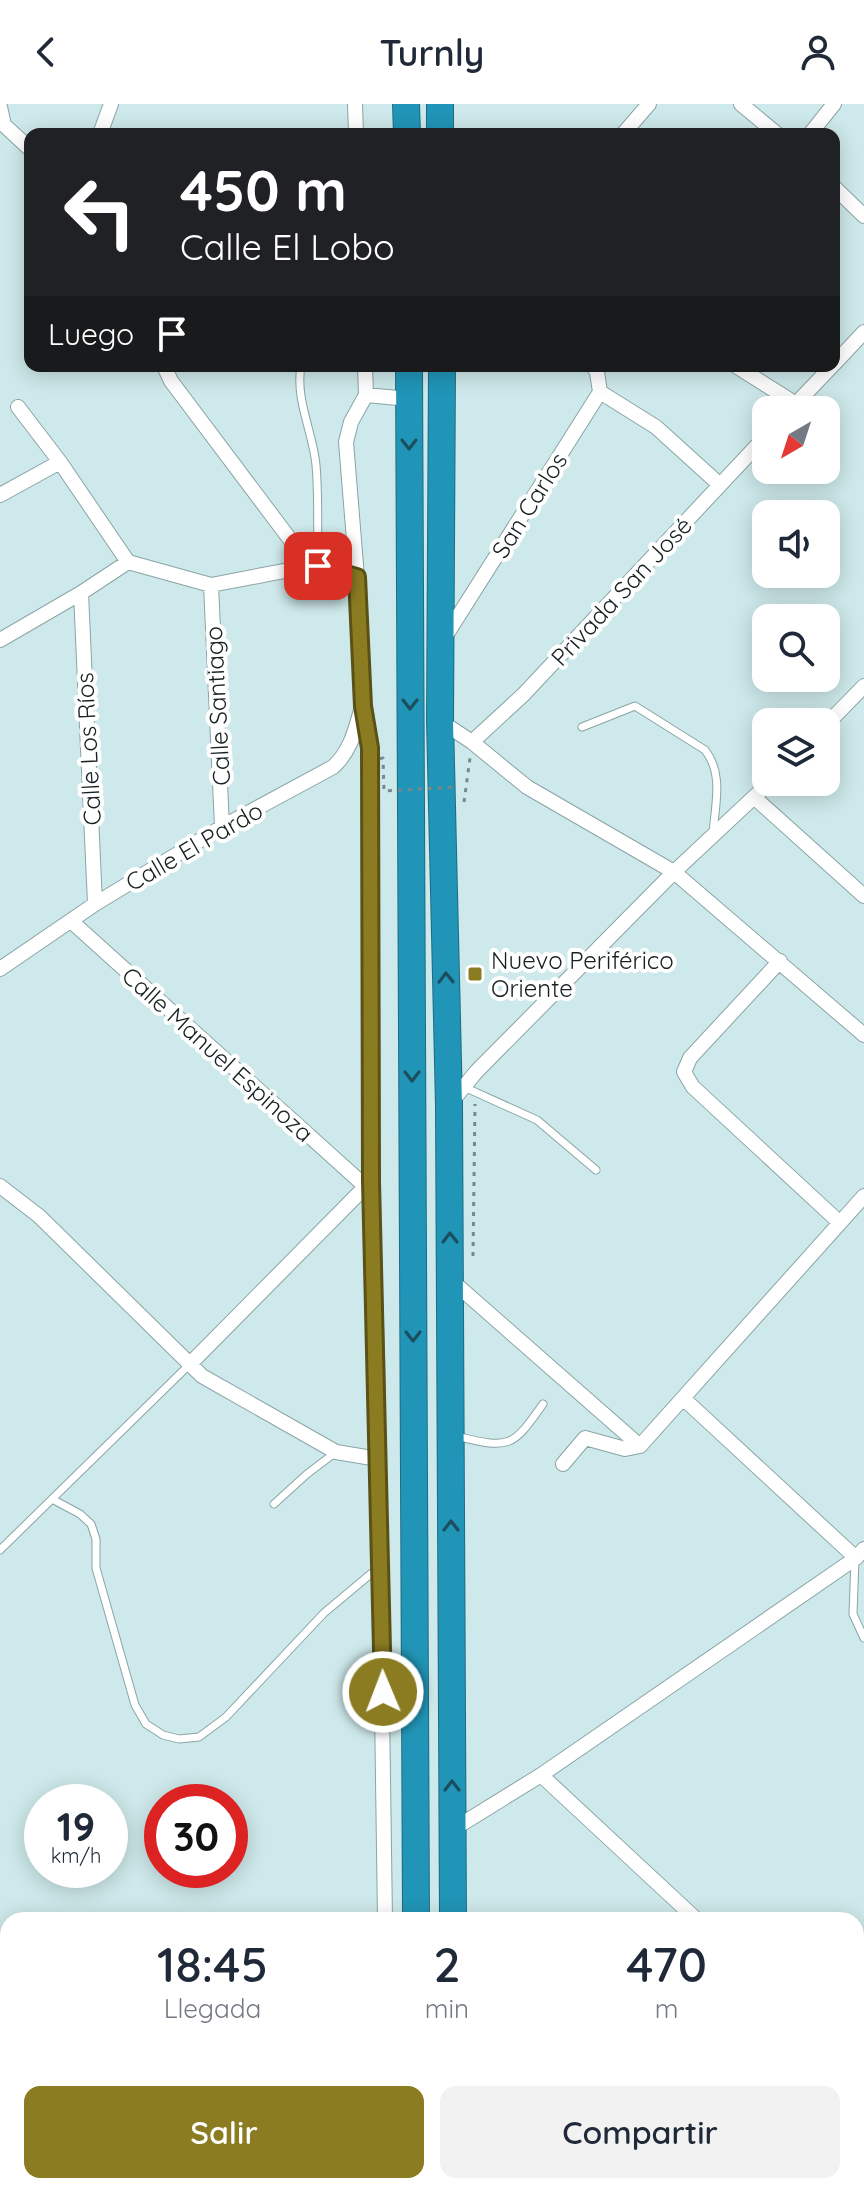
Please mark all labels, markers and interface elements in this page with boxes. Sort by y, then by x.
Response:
icon: back [24,30,68,74]
text: Turnly [380,30,484,75]
icon: person [796,30,840,74]
text: 450 m [180,155,347,225]
icon: left [48,160,152,264]
text: Calle El Lobo [180,224,395,269]
icon: arrive [150,312,194,356]
text: Luego [48,315,134,353]
north arrow [752,396,840,484]
map controls [752,396,840,796]
one-way arrow [400,438,418,451]
street label: San Carlos [485,447,573,563]
button: sound [752,500,840,588]
street label: Privada San José [544,510,698,672]
pin [284,532,352,600]
icon: arrive [296,544,340,588]
button: search [752,604,840,692]
street label: Calle Santiago [198,625,236,787]
street label: Calle Los Ríos [69,672,107,826]
one-way arrow [401,698,419,711]
button: layers [752,708,840,796]
street label: Calle El Pardo [120,795,268,897]
place label: Nuevo Periférico Oriente [491,945,674,1003]
street label: Calle Manuel Espinoza [116,960,320,1148]
marker: Nuevo Periférico Oriente [466,965,484,983]
one-way arrow [438,971,455,984]
one-way arrow [403,1070,421,1083]
one-way arrow [441,1231,459,1244]
one-way arrow [404,1330,422,1343]
one-way arrow [442,1519,460,1532]
position arrow [341,1650,425,1734]
one-way arrow [443,1779,461,1792]
speed limit sign: 30 [144,1784,248,1888]
text: 19 [57,1801,95,1851]
text: km/h [51,1843,101,1868]
text: 18:45 [157,1934,268,1994]
text: 2 [433,1934,461,1994]
text: 470 [626,1934,707,1994]
text: Llegada [164,1992,261,2025]
text: min [425,1992,469,2025]
text: m [655,1992,678,2025]
button: Salir [24,2086,424,2178]
button: Compartir [440,2086,840,2178]

